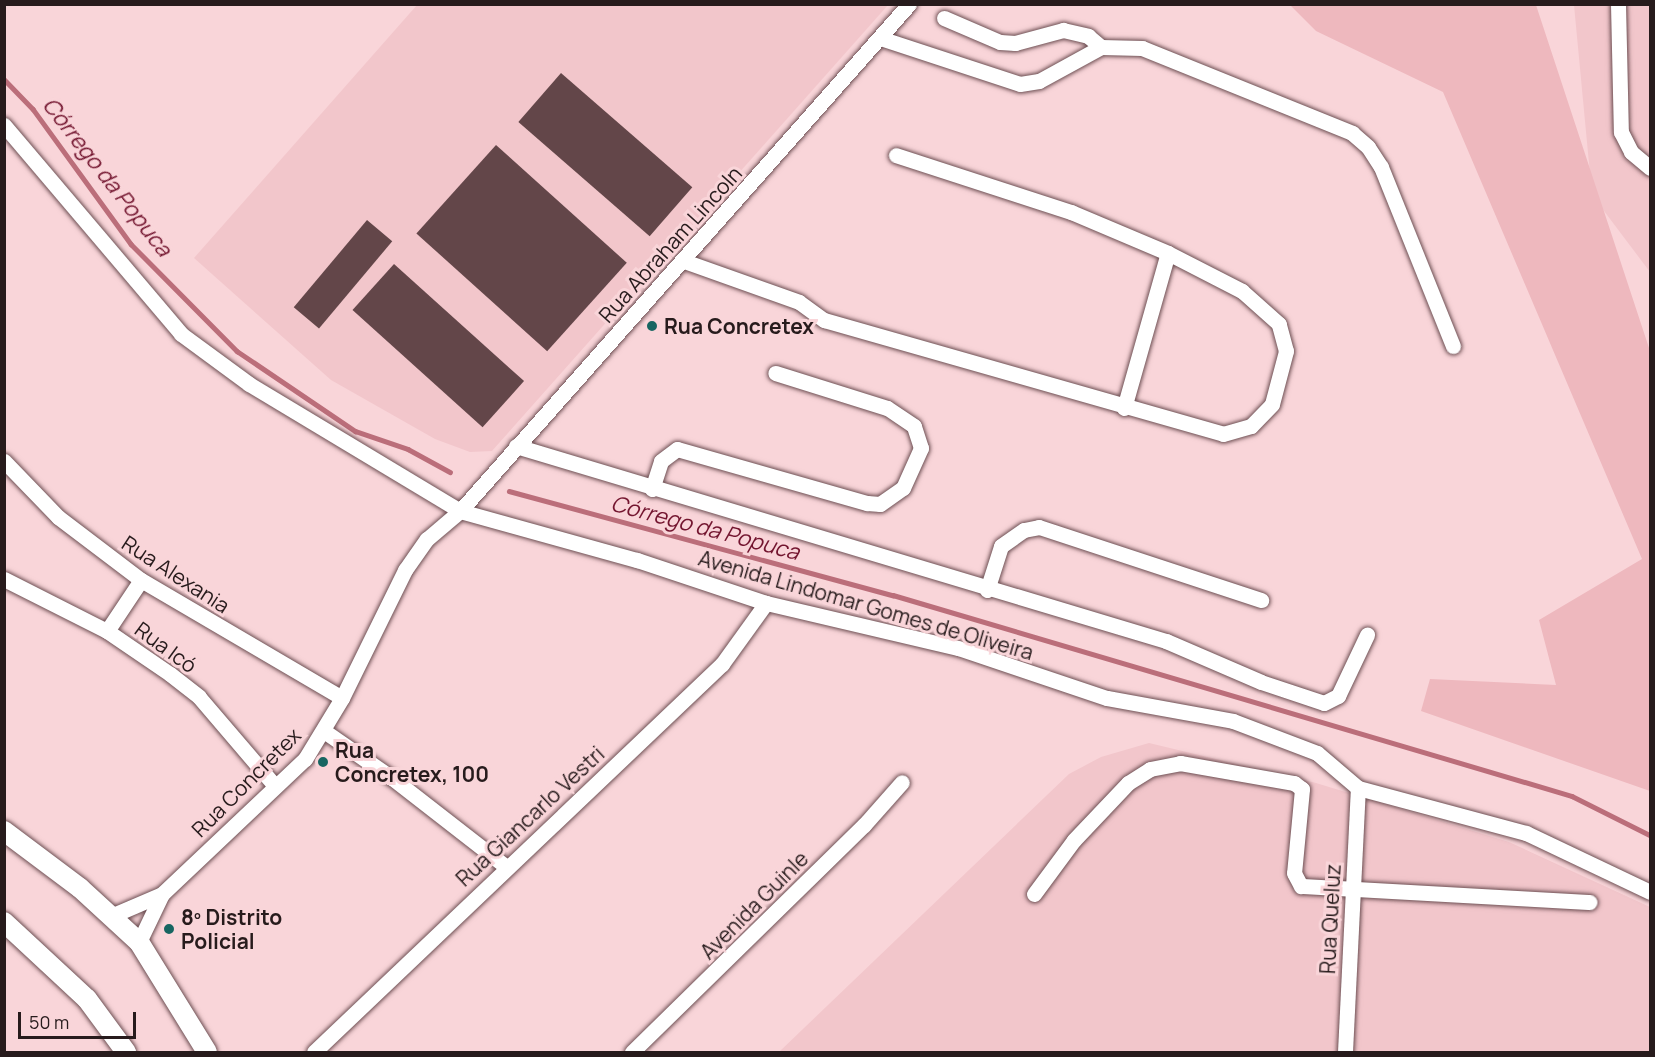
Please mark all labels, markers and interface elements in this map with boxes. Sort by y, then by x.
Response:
water label: Córrego da Popuca [37,92,177,262]
street label: Rua Abraham Lincoln [593,161,747,327]
place label: Rua Concretex [664,313,814,339]
marker: Rua Concretex [645,319,659,333]
water label: Córrego da Popuca [608,490,802,566]
street label: Rua Alexania [118,530,234,618]
street label: Avenida Lindomar Gomes de Oliveira [696,545,1036,665]
street label: Rua Icó [130,616,202,678]
street label: Rua Concretex [186,722,306,842]
place label: Rua Concretex, 100 [335,737,489,787]
street label: Rua Giancarlo Vestri [451,741,609,891]
marker: Rua Concretex, 100 [316,755,330,769]
street label: Avenida Guinle [695,846,813,964]
street label: Rua Queluz [1315,863,1345,975]
place label: 8º Distrito Policial [181,904,282,954]
marker: 8º Distrito Policial [162,922,176,936]
scale bar [21,1000,140,1038]
text: 50 m [29,1010,69,1034]

